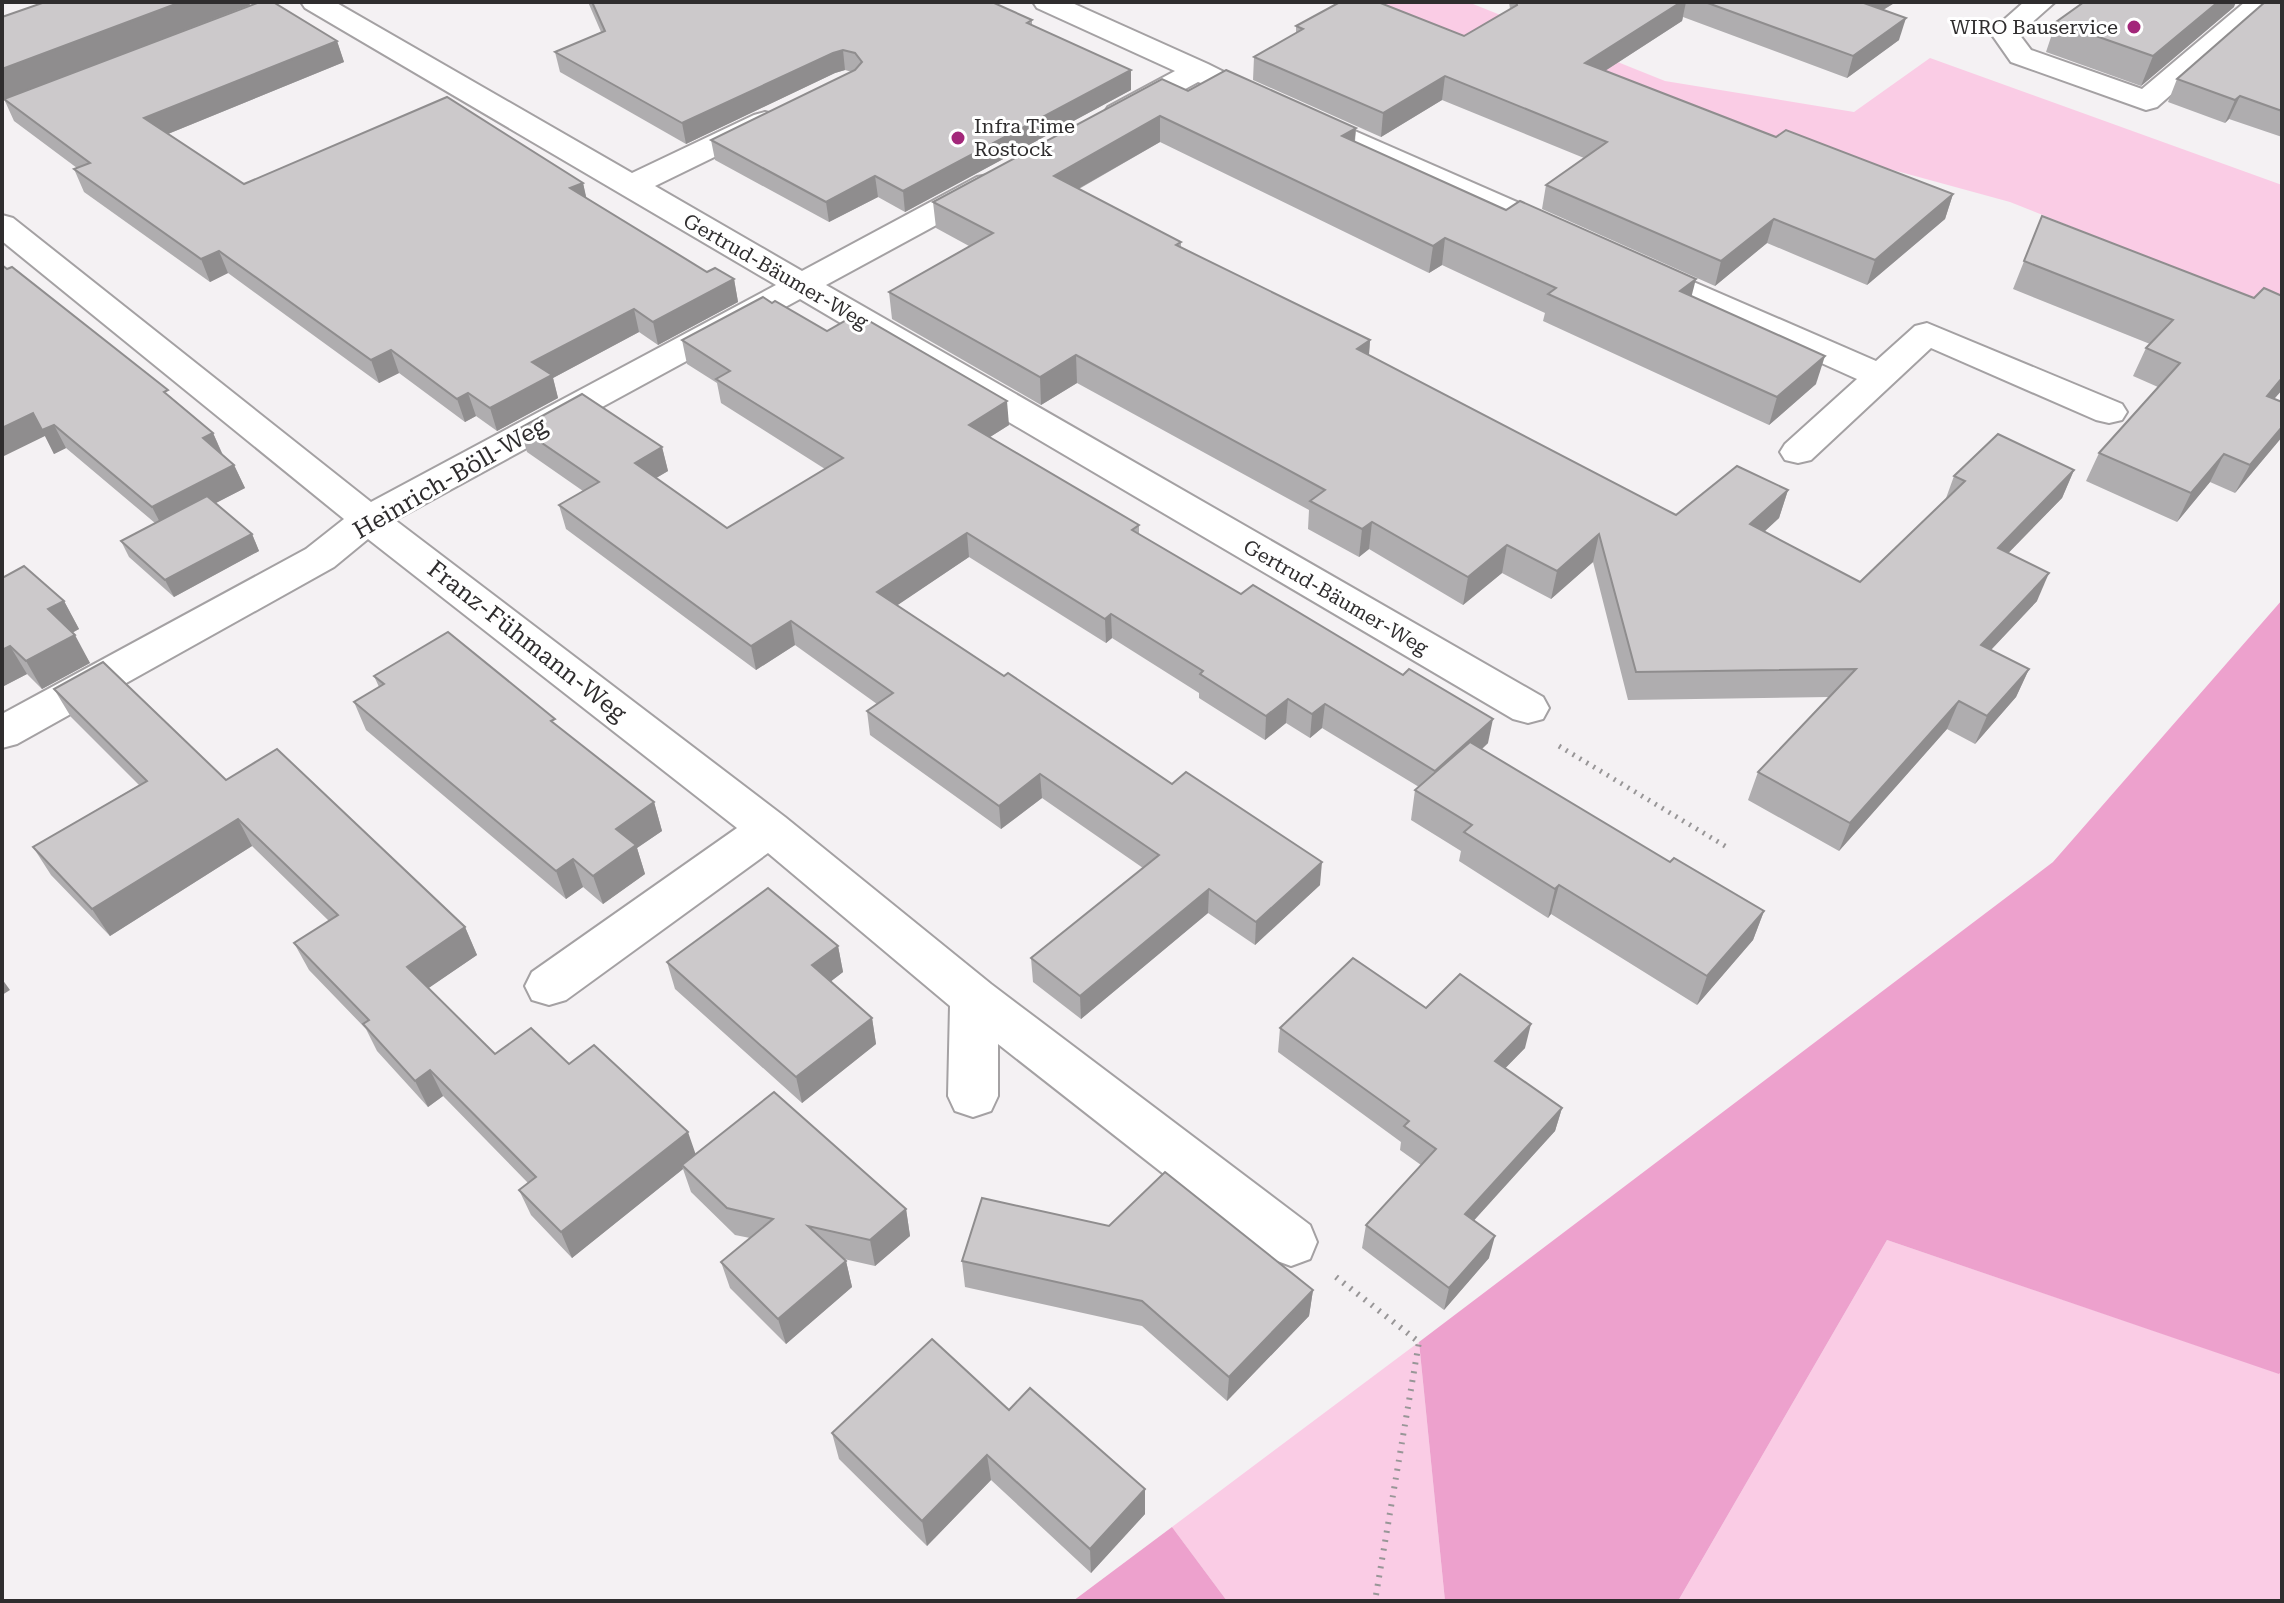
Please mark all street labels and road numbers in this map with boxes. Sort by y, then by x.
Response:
street label: Gertrud-Bäumer-Weg [679,208,873,334]
street label: Heinrich-Böll-Weg [348,411,552,545]
street label: Gertrud-Bäumer-Weg [1239,534,1433,660]
street label: Franz-Fühmann-Weg [422,555,632,728]

